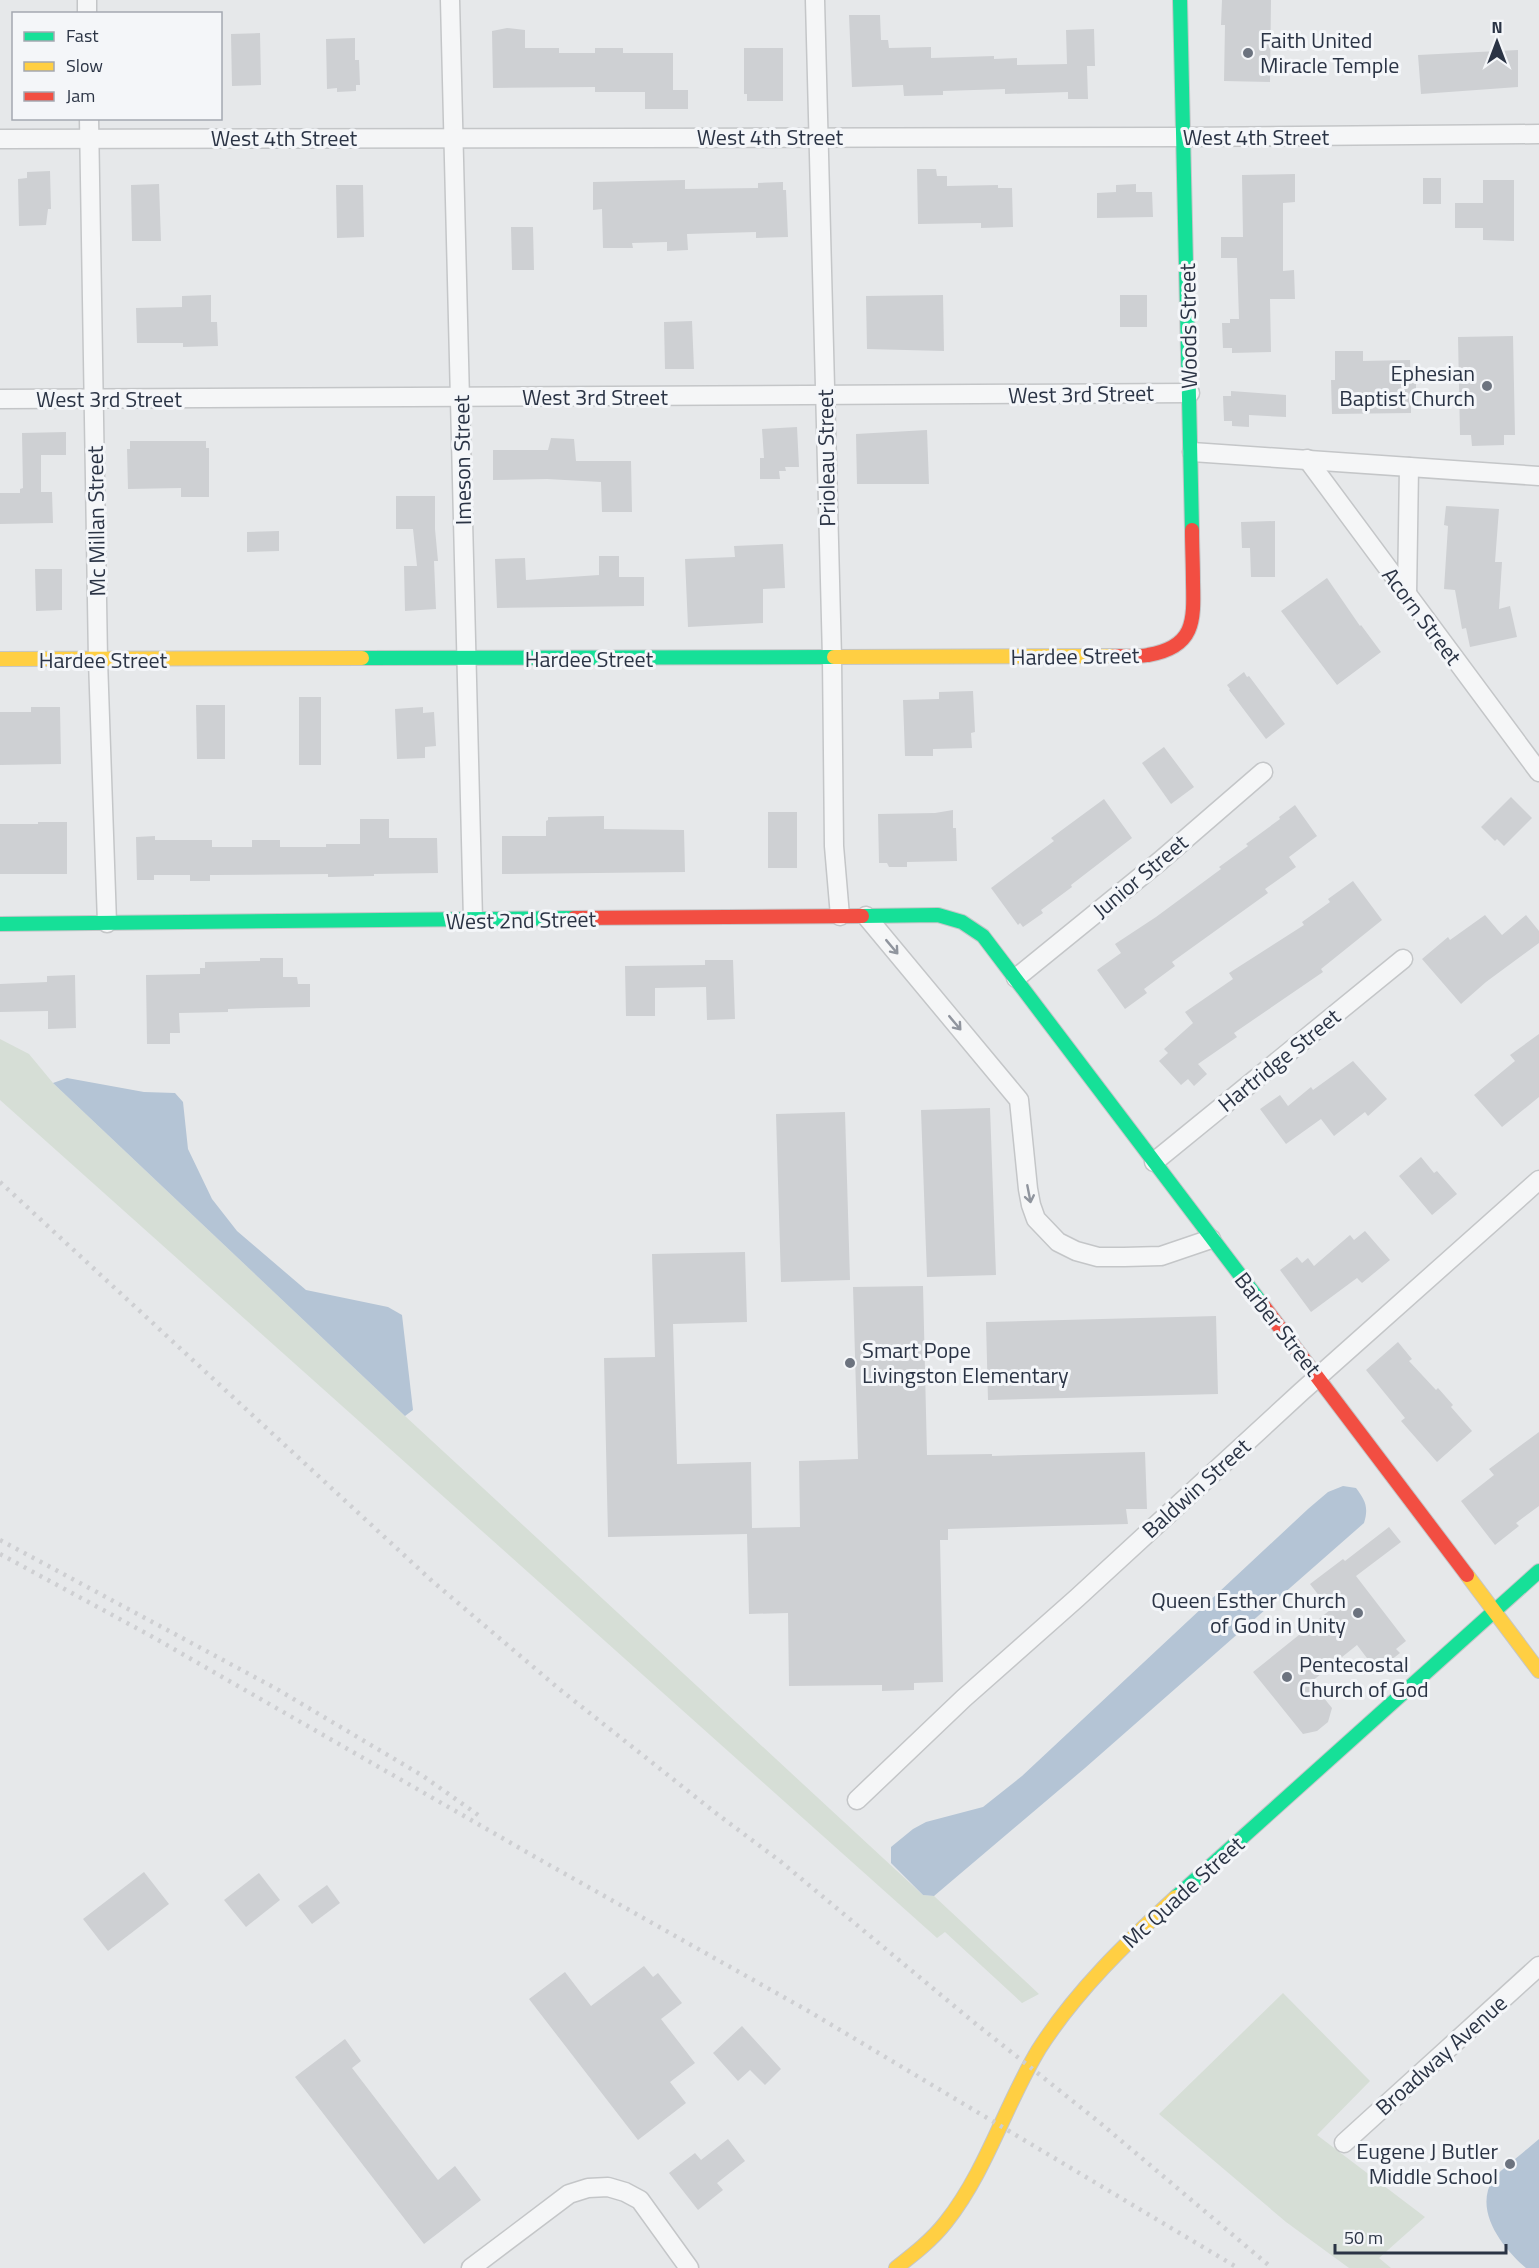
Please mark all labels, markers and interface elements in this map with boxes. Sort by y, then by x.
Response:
legend [12,12,222,120]
north arrow [1467,12,1527,72]
text: N [1491,15,1503,39]
text: Fast [66,22,99,49]
place label: Faith United Miracle Temple [1260,23,1399,82]
marker: Faith United Miracle Temple [1241,46,1255,60]
text: Slow [66,52,103,79]
text: Jam [66,82,95,109]
street label: West 4th Street [697,120,843,154]
street label: West 4th Street [1183,120,1329,154]
street label: West 4th Street [211,121,357,155]
street label: Woods Street [1170,263,1206,389]
place label: Ephesian Baptist Church [1339,356,1475,415]
street label: West 3rd Street [1008,376,1154,412]
marker: Ephesian Baptist Church [1480,379,1494,393]
street label: West 3rd Street [522,380,668,414]
street label: West 3rd Street [36,382,182,416]
street label: Prioleau Street [808,389,844,527]
street label: Imeson Street [444,394,480,525]
street label: Mc Millan Street [78,445,114,597]
street label: Acorn Street [1374,560,1470,672]
street label: Hardee Street [1010,638,1140,674]
street label: Hardee Street [525,642,654,676]
street label: Hardee Street [39,643,168,677]
street label: Junior Street [1085,826,1195,926]
street label: West 2nd Street [446,902,597,938]
one-way arrow [885,939,899,954]
street label: Hartridge Street [1210,1000,1348,1120]
one-way arrow [948,1014,961,1030]
one-way arrow [1024,1183,1035,1203]
street label: Barber Street [1226,1265,1330,1384]
place label: Smart Pope Livingston Elementary [862,1333,1069,1392]
marker: Smart Pope Livingston Elementary [843,1356,857,1370]
street label: Baldwin Street [1134,1430,1258,1546]
place label: Queen Esther Church of God in Unity [1151,1583,1346,1642]
marker: Queen Esther Church of God in Unity [1351,1606,1365,1620]
place label: Pentecostal Church of God [1299,1647,1429,1706]
marker: Pentecostal Church of God [1280,1670,1294,1684]
street label: Mc Quade Street [1114,1828,1252,1956]
street label: Broadway Avenue [1368,1986,1514,2124]
place label: Eugene J Butler Middle School [1356,2134,1498,2193]
marker: Eugene J Butler Middle School [1503,2157,1517,2171]
scale bar [1335,2217,1506,2255]
text: 50 m [1344,2224,1383,2251]

